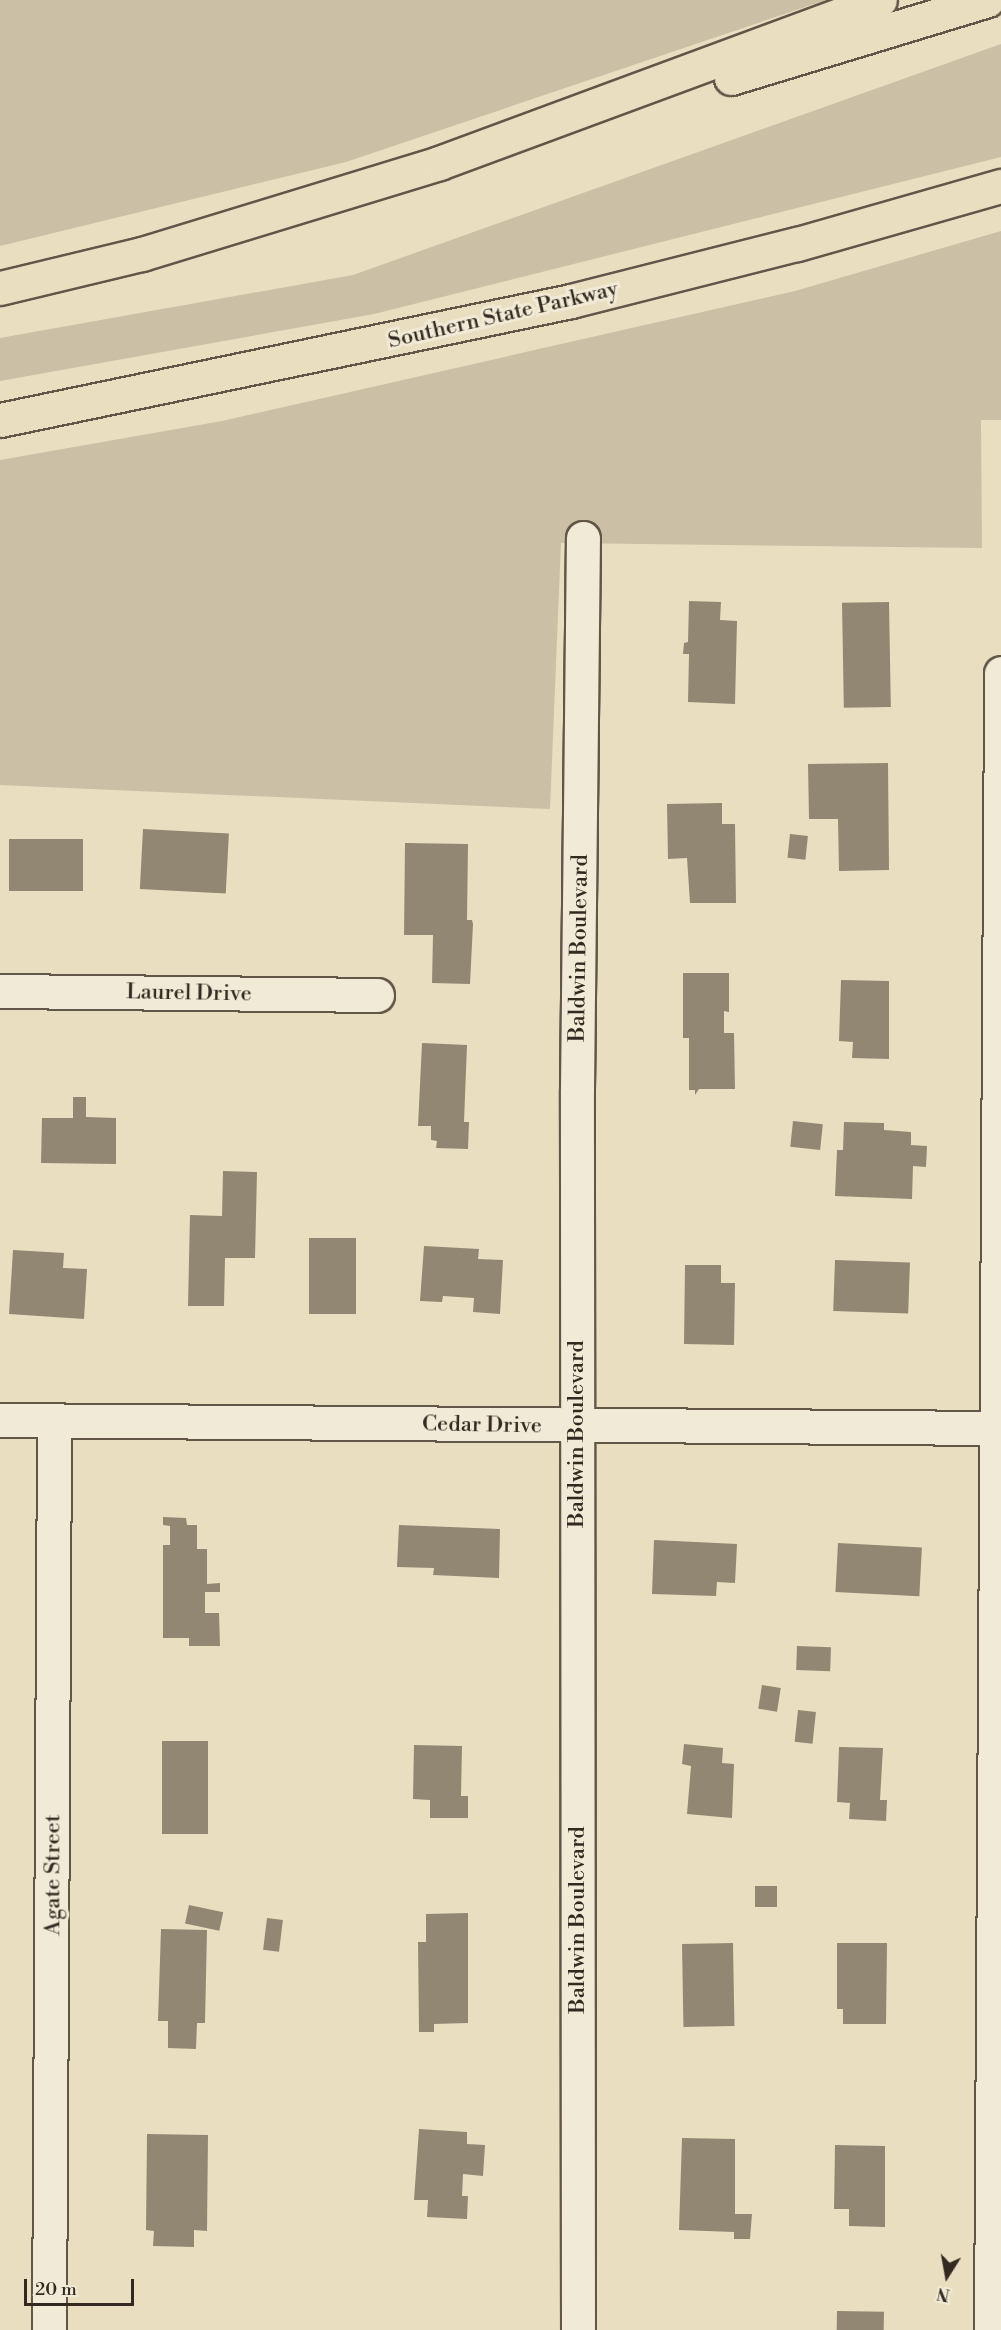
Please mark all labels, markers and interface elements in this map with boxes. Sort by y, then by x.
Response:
street label: Southern State Parkway [385,276,621,354]
street label: Baldwin Boulevard [564,854,594,1042]
street label: Laurel Drive [126,979,252,1007]
street label: Baldwin Boulevard [564,1340,590,1528]
street label: Cedar Drive [422,1411,542,1439]
street label: Agate Street [40,1814,66,1936]
street label: Baldwin Boulevard [565,1826,591,2014]
north arrow [917,2246,977,2306]
scale bar [27,2267,136,2305]
text: 20 m [35,2278,77,2301]
text: N [935,2283,952,2305]

